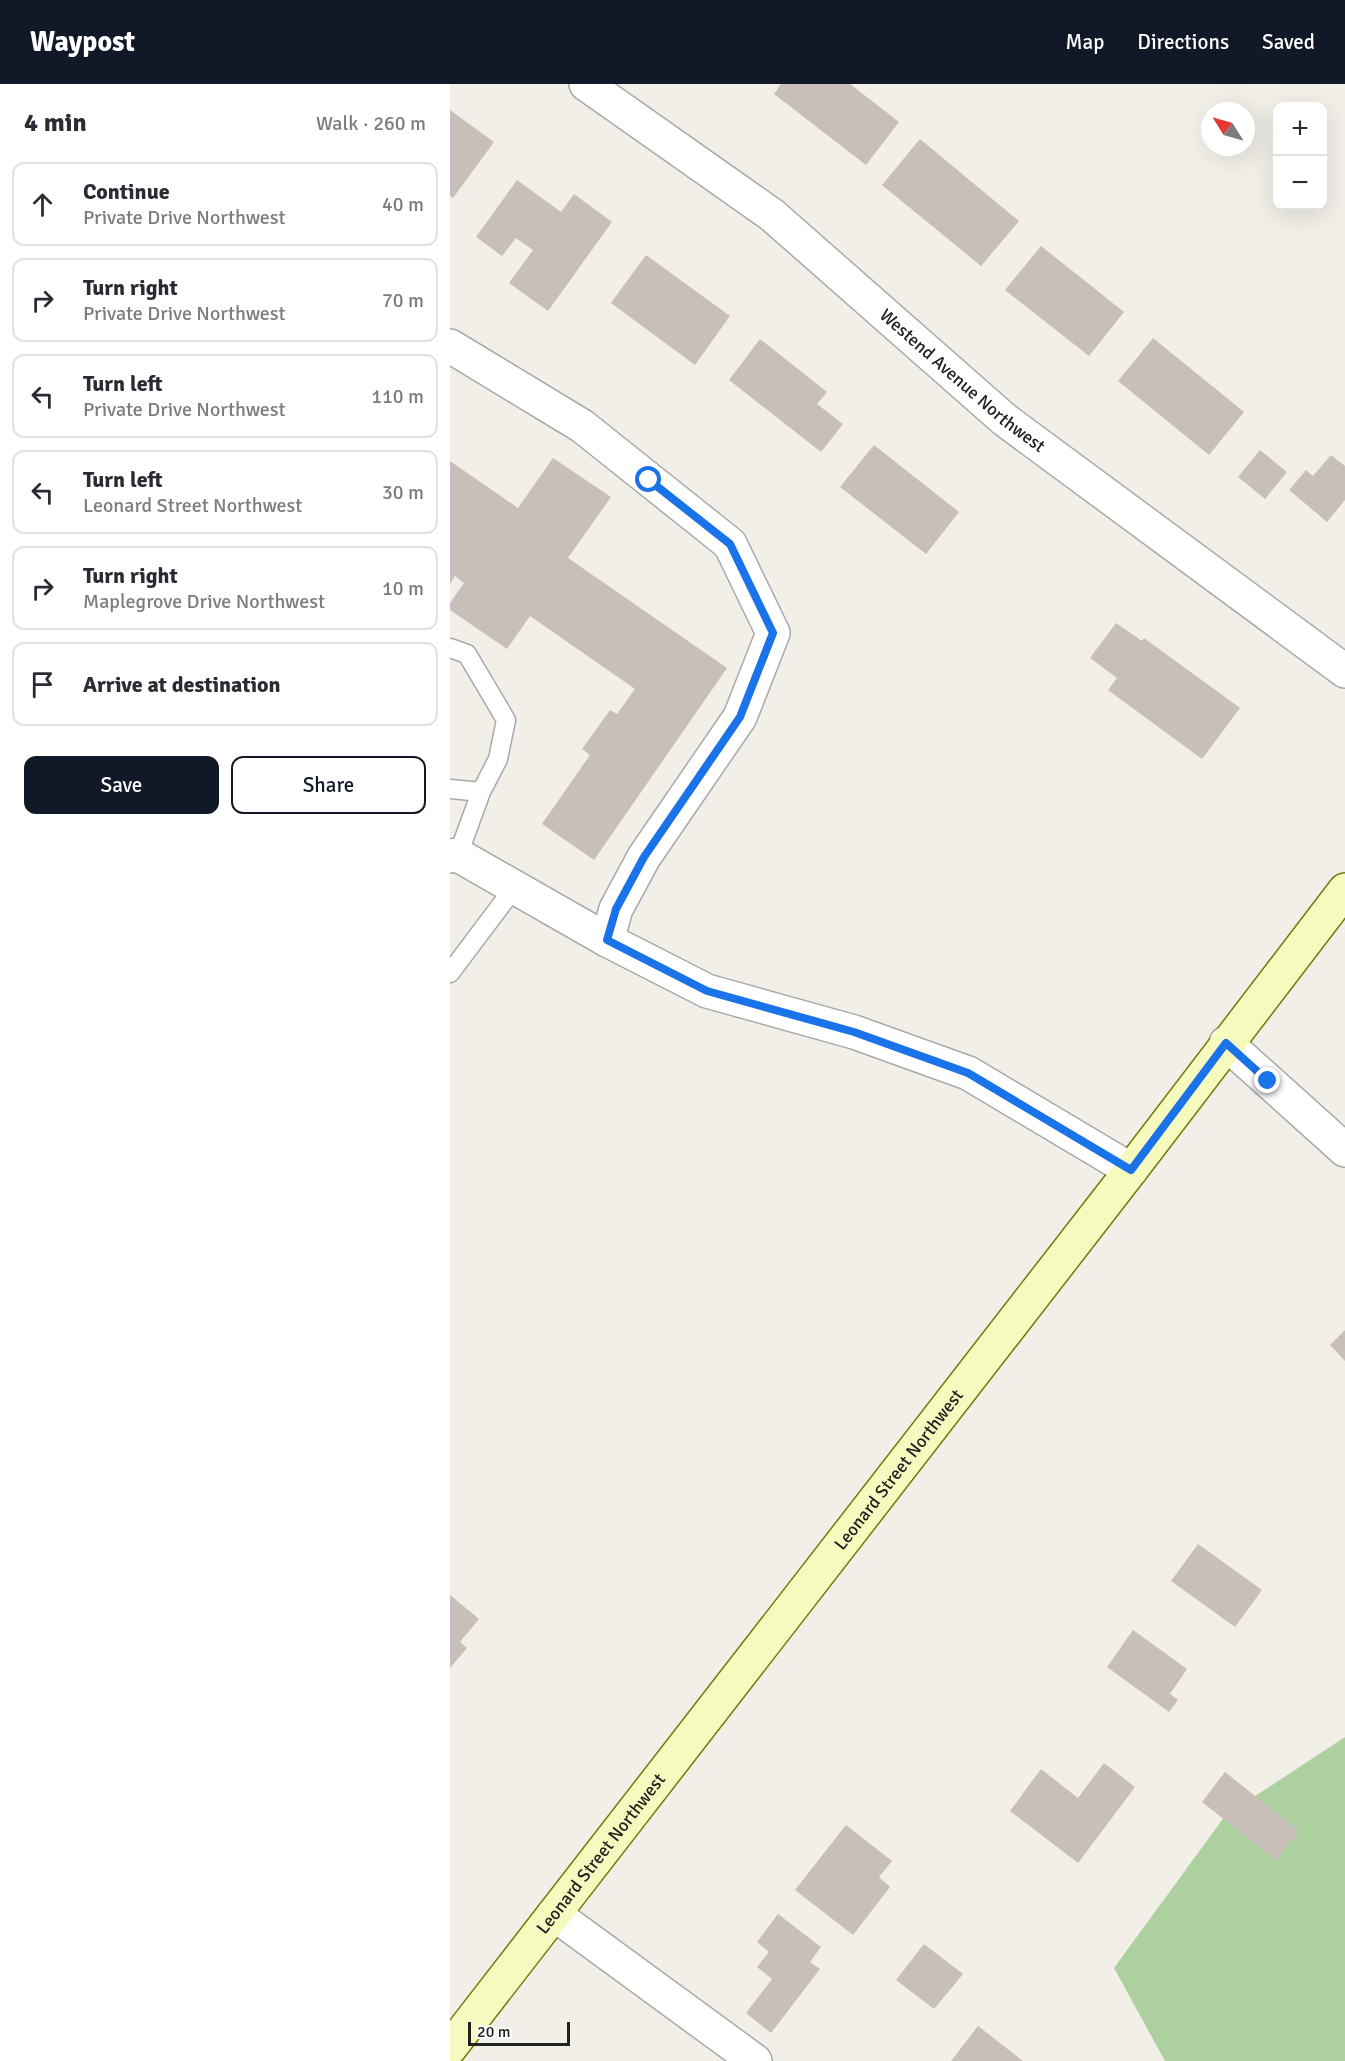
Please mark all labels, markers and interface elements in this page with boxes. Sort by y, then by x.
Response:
text: Waypost [30,25,135,59]
text: Map [1066,29,1104,55]
text: Directions [1137,29,1229,55]
text: Saved [1262,29,1315,55]
north arrow [1201,102,1255,156]
map controls [1273,102,1327,210]
button: + [1273,102,1327,156]
text: 4 min [24,107,87,139]
text: Walk · 260 m [316,111,426,136]
button: − [1273,156,1327,210]
text: Continue [83,178,170,205]
icon: ahead [26,188,59,221]
text: 40 m [382,192,424,217]
text: Private Drive Northwest [83,205,286,230]
text: Turn right [83,274,178,301]
icon: right [26,284,59,317]
text: 70 m [382,288,424,313]
text: Private Drive Northwest [83,301,286,326]
street label: Westend Avenue Northwest [875,304,1050,457]
text: Turn left [83,370,163,397]
icon: left [26,380,59,413]
text: 110 m [371,384,424,409]
text: Private Drive Northwest [83,397,286,422]
text: Turn left [83,466,163,493]
route start [635,466,661,492]
icon: left [26,476,59,509]
text: 30 m [382,480,424,505]
text: Leonard Street Northwest [83,493,302,518]
text: Turn right [83,562,178,589]
icon: right [26,572,59,605]
text: 10 m [382,576,424,601]
text: Maplegrove Drive Northwest [83,589,325,614]
icon: arrive [26,668,59,701]
text: Arrive at destination [83,671,280,698]
button: Save [24,756,219,814]
button: Share [231,756,426,814]
route end [1254,1067,1280,1093]
street label: Leonard Street Northwest [829,1385,968,1554]
street label: Leonard Street Northwest [532,1769,670,1938]
scale bar [468,2019,570,2046]
text: 20 m [477,2022,511,2042]

